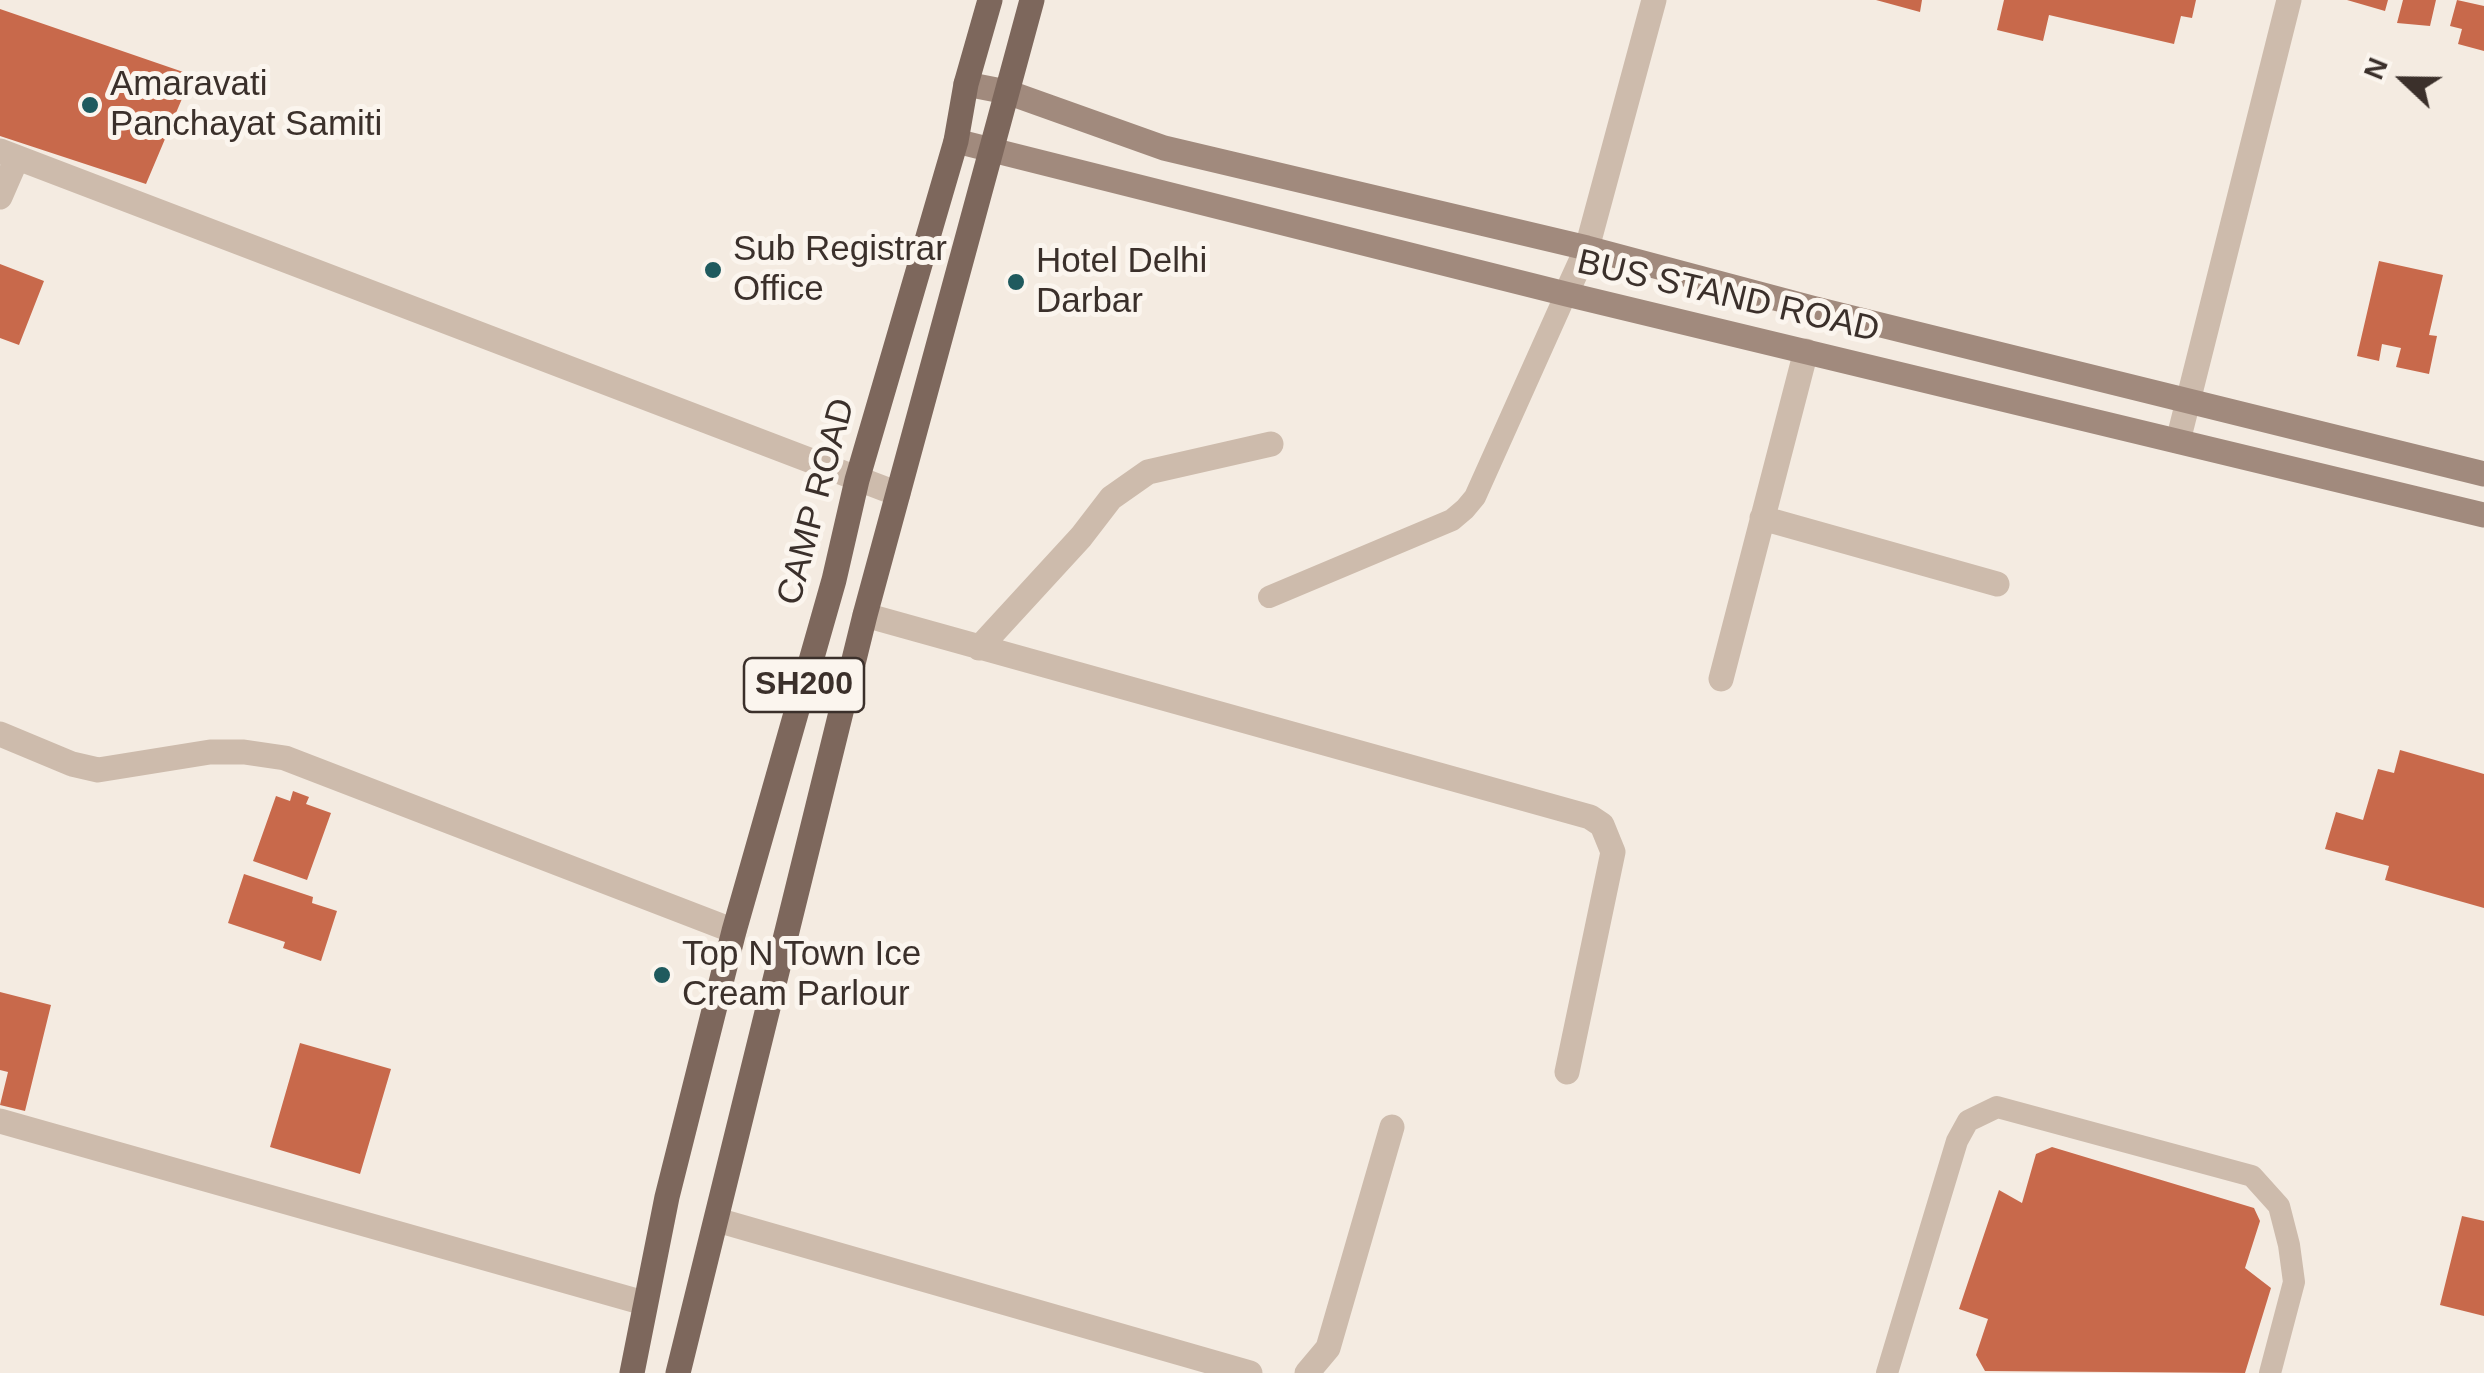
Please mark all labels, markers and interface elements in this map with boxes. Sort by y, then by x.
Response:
north arrow [2354,30,2454,130]
text: N [2358,53,2394,84]
place label: Amaravati Panchayat Samiti [110,64,382,146]
marker: Amaravati Panchayat Samiti [79,94,101,116]
place label: Sub Registrar Office [733,229,947,311]
place label: Hotel Delhi Darbar [1036,241,1207,323]
street label: BUS STAND ROAD [1573,242,1883,352]
marker: Sub Registrar Office [702,259,724,281]
marker: Hotel Delhi Darbar [1005,271,1027,293]
street label: CAMP ROAD [769,394,865,610]
road number: SH200 [744,658,864,712]
place label: Top N Town Ice Cream Parlour [682,934,921,1016]
marker: Top N Town Ice Cream Parlour [651,964,673,986]

